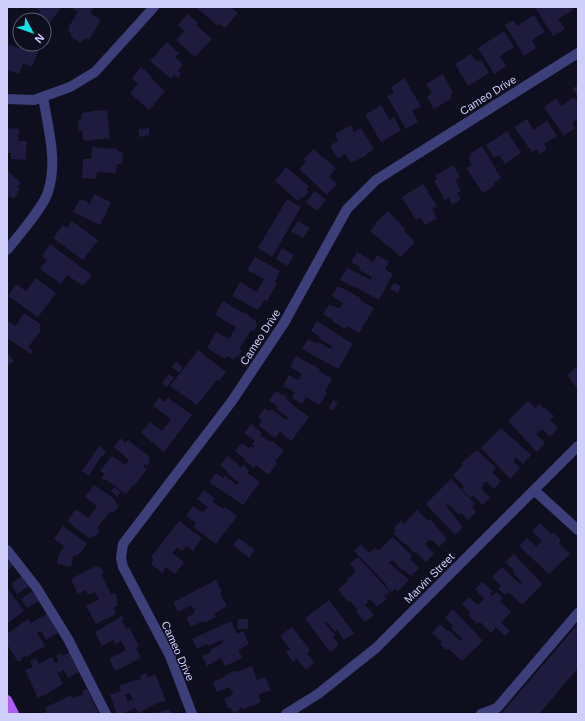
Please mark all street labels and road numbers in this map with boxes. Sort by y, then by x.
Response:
street label: Cameo Drive [458,73,518,117]
street label: Cameo Drive [237,307,283,367]
street label: Marvin Street [402,551,456,605]
street label: Cameo Drive [159,619,197,683]

